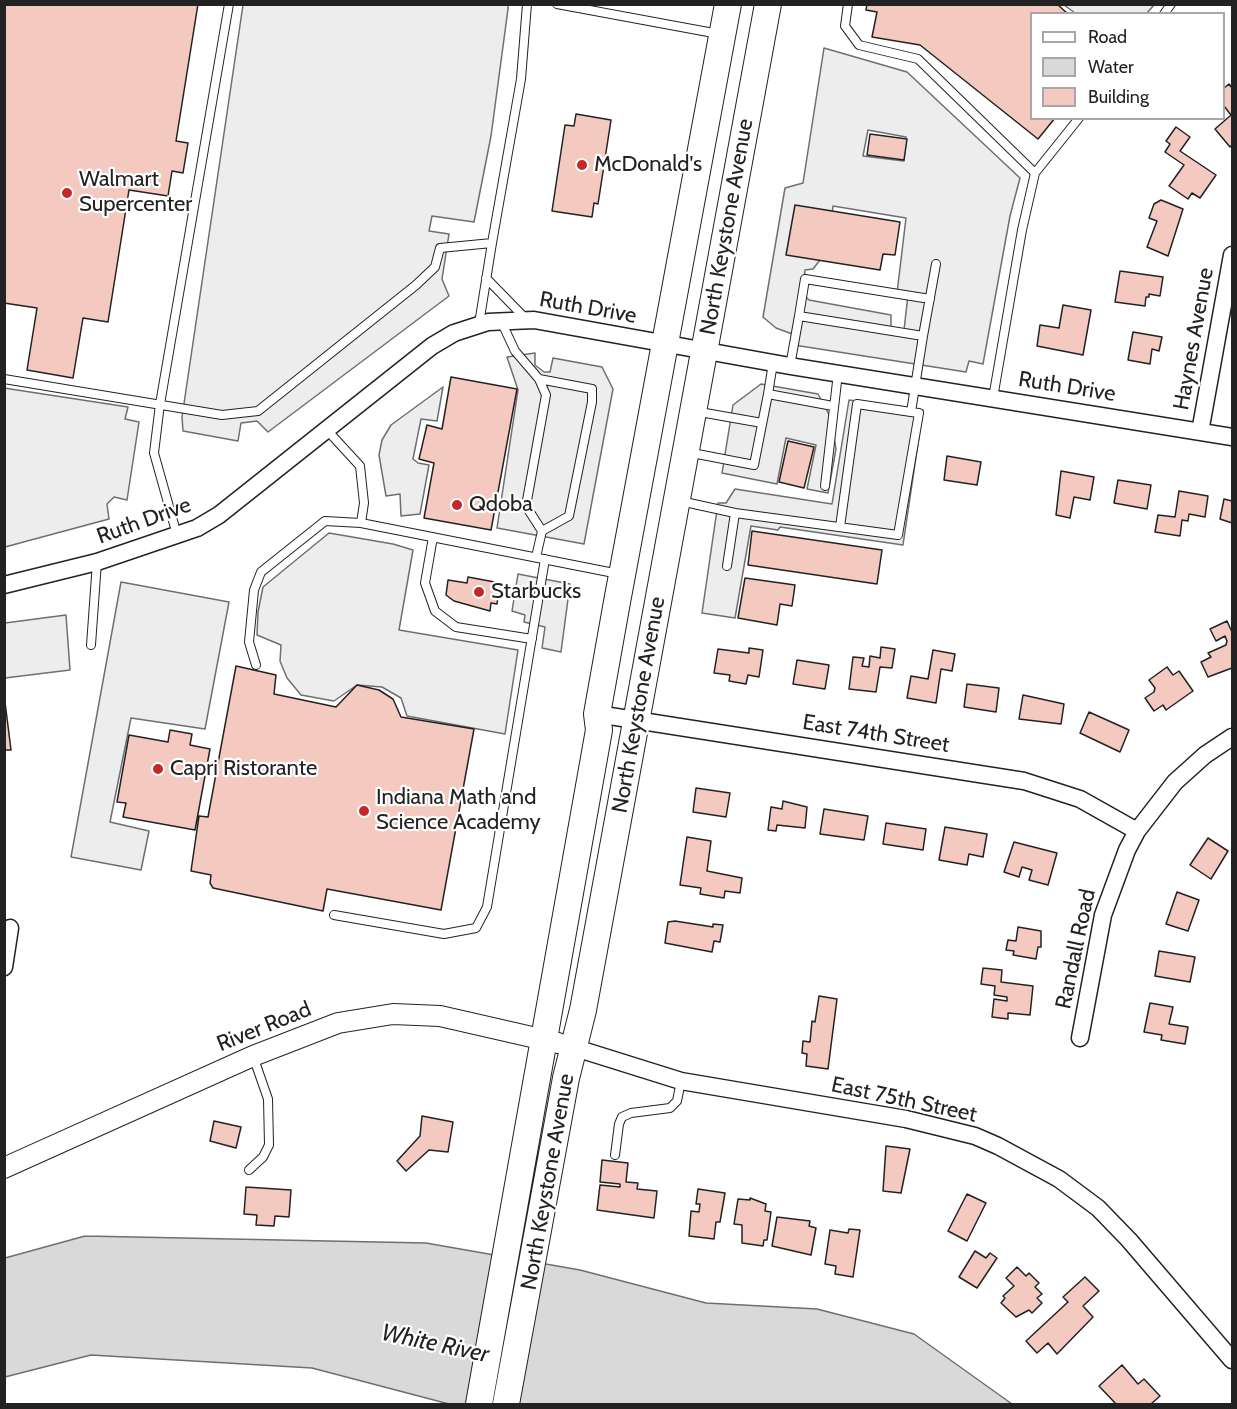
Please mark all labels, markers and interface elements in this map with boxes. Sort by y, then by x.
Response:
legend [1030,12,1225,120]
text: Road [1088,26,1127,48]
text: Water [1088,56,1134,78]
text: Building [1088,86,1149,108]
street label: North Keystone Avenue [695,117,759,337]
place label: McDonald's [594,152,702,178]
marker: McDonald's [575,158,589,172]
place label: Walmart Supercenter [79,167,192,218]
marker: Walmart Supercenter [60,186,74,200]
street label: Haynes Avenue [1169,266,1219,412]
street label: Ruth Drive [537,286,639,330]
street label: Ruth Drive [1016,366,1118,408]
street label: Ruth Drive [93,492,195,550]
place label: Qdoba [469,492,533,518]
marker: Qdoba [450,498,464,512]
place label: Starbucks [491,579,581,605]
marker: Starbucks [472,585,486,599]
street label: North Keystone Avenue [607,595,671,815]
street label: East 74th Street [801,709,951,759]
place label: Capri Ristorante [170,756,317,782]
marker: Capri Ristorante [151,762,165,776]
place label: Indiana Math and Science Academy [376,785,541,836]
marker: Indiana Math and Science Academy [357,804,371,818]
street label: Randall Road [1050,887,1102,1011]
street label: River Road [213,996,315,1058]
street label: North Keystone Avenue [516,1072,580,1292]
street label: East 75th Street [829,1072,979,1128]
water label: White River [379,1319,491,1369]

